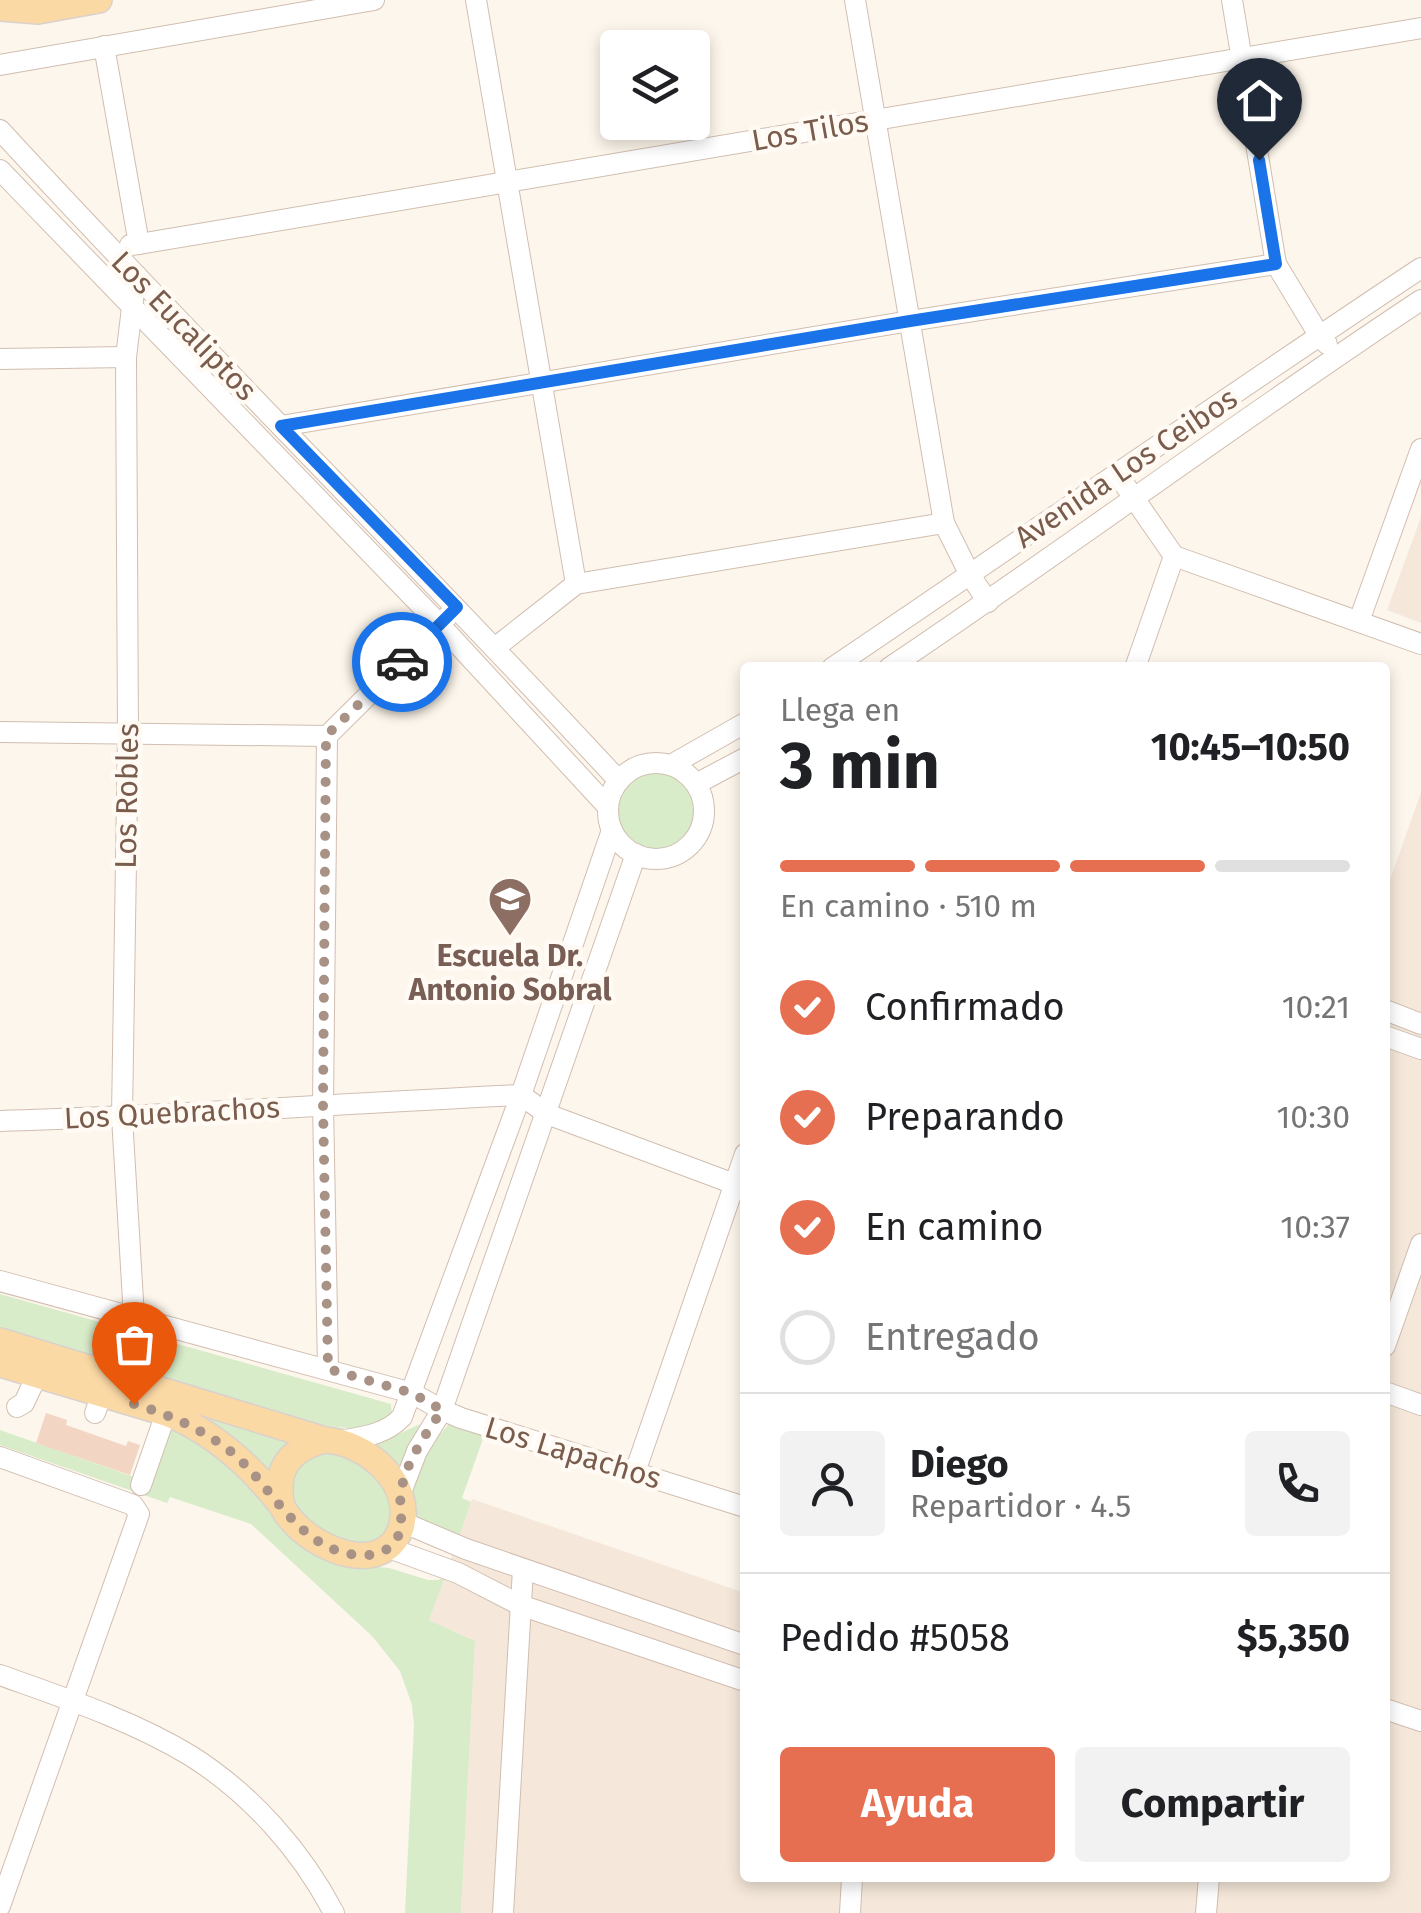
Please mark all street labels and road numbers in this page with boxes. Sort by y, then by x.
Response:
street label: Los Tilos [749,103,871,159]
street label: Los Eucaliptos [104,244,264,408]
street label: Avenida Los Ceibos [1008,380,1244,556]
street label: Los Robles [108,723,146,869]
street label: Los Quebrachos [63,1089,281,1137]
street label: Los Lapachos [481,1409,665,1497]

